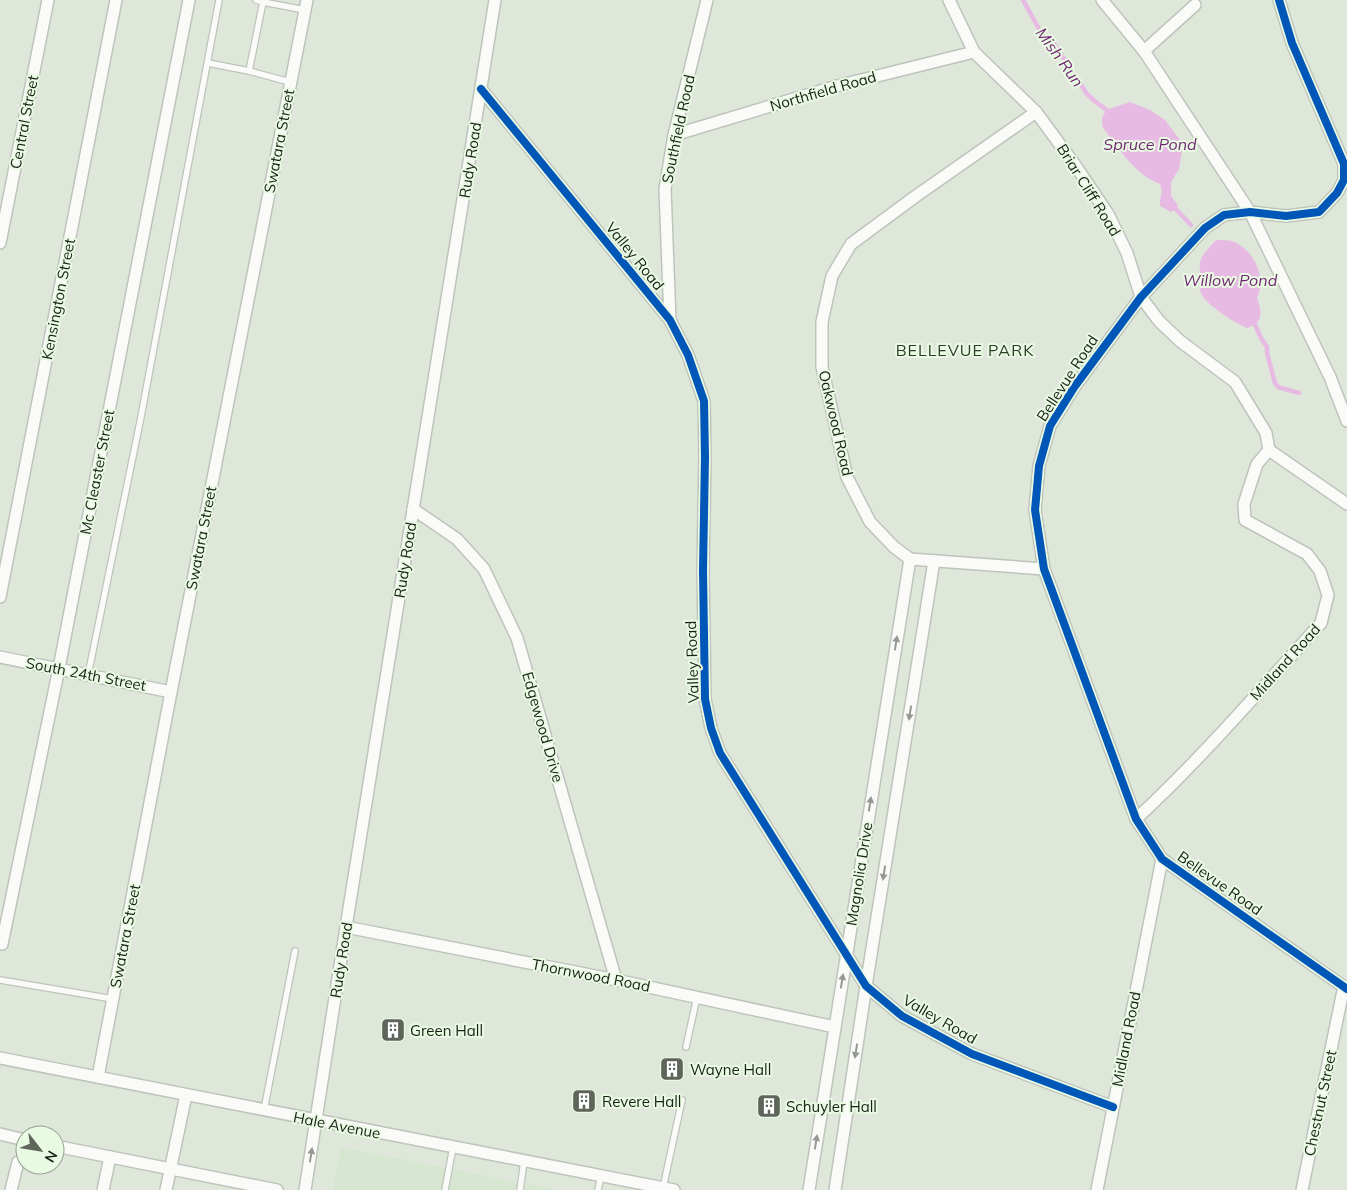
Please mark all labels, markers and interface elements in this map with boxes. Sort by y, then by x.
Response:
water label: Mish Run [1032,23,1088,91]
street label: Northfield Road [768,67,878,115]
street label: Central Street [6,73,42,171]
street label: Southfield Road [657,73,699,185]
street label: Swatara Street [260,88,298,194]
street label: Rudy Road [455,121,485,199]
water label: Spruce Pond [1103,134,1197,154]
street label: Briar Cliff Road [1053,140,1125,240]
street label: Valley Road [602,218,668,294]
street label: Kensington Street [37,237,79,361]
water label: Willow Pond [1183,270,1278,290]
street label: Bellevue Road [1032,331,1102,425]
district label: BELLEVUE PARK [896,340,1034,360]
street label: Oakwood Road [815,368,857,478]
street label: Mc Cleaster Street [76,408,118,536]
street label: Swatara Street [182,485,220,591]
street label: Rudy Road [390,521,420,599]
street label: Valley Road [681,620,703,704]
street label: Midland Road [1246,620,1324,704]
one-way arrow [893,635,901,651]
street label: South 24th Street [24,653,148,695]
street label: Edgewood Drive [518,670,568,784]
one-way arrow [905,705,913,721]
one-way arrow [867,795,875,811]
street label: Magnolia Drive [841,821,877,927]
street label: Bellevue Road [1174,847,1266,919]
one-way arrow [880,865,888,881]
street label: Swatara Street [106,883,144,989]
street label: Rudy Road [326,921,356,999]
street label: Thornwood Road [530,954,652,996]
one-way arrow [838,973,846,989]
street label: Valley Road [900,990,980,1048]
street label: Midland Road [1107,990,1145,1088]
building icon: Green Hall [380,1017,406,1043]
place label: Green Hall [410,1021,483,1040]
one-way arrow [852,1043,860,1059]
street label: Chestnut Street [1299,1048,1341,1158]
building icon: Wayne Hall [659,1056,685,1082]
place label: Wayne Hall [690,1060,771,1079]
building icon: Revere Hall [571,1088,597,1114]
place label: Revere Hall [602,1092,681,1111]
building icon: Schuyler Hall [756,1093,782,1119]
place label: Schuyler Hall [786,1097,877,1116]
street label: Hale Avenue [292,1107,382,1143]
north arrow [15,1125,65,1175]
one-way arrow [813,1134,821,1150]
one-way arrow [308,1147,316,1163]
text: N [41,1148,62,1166]

